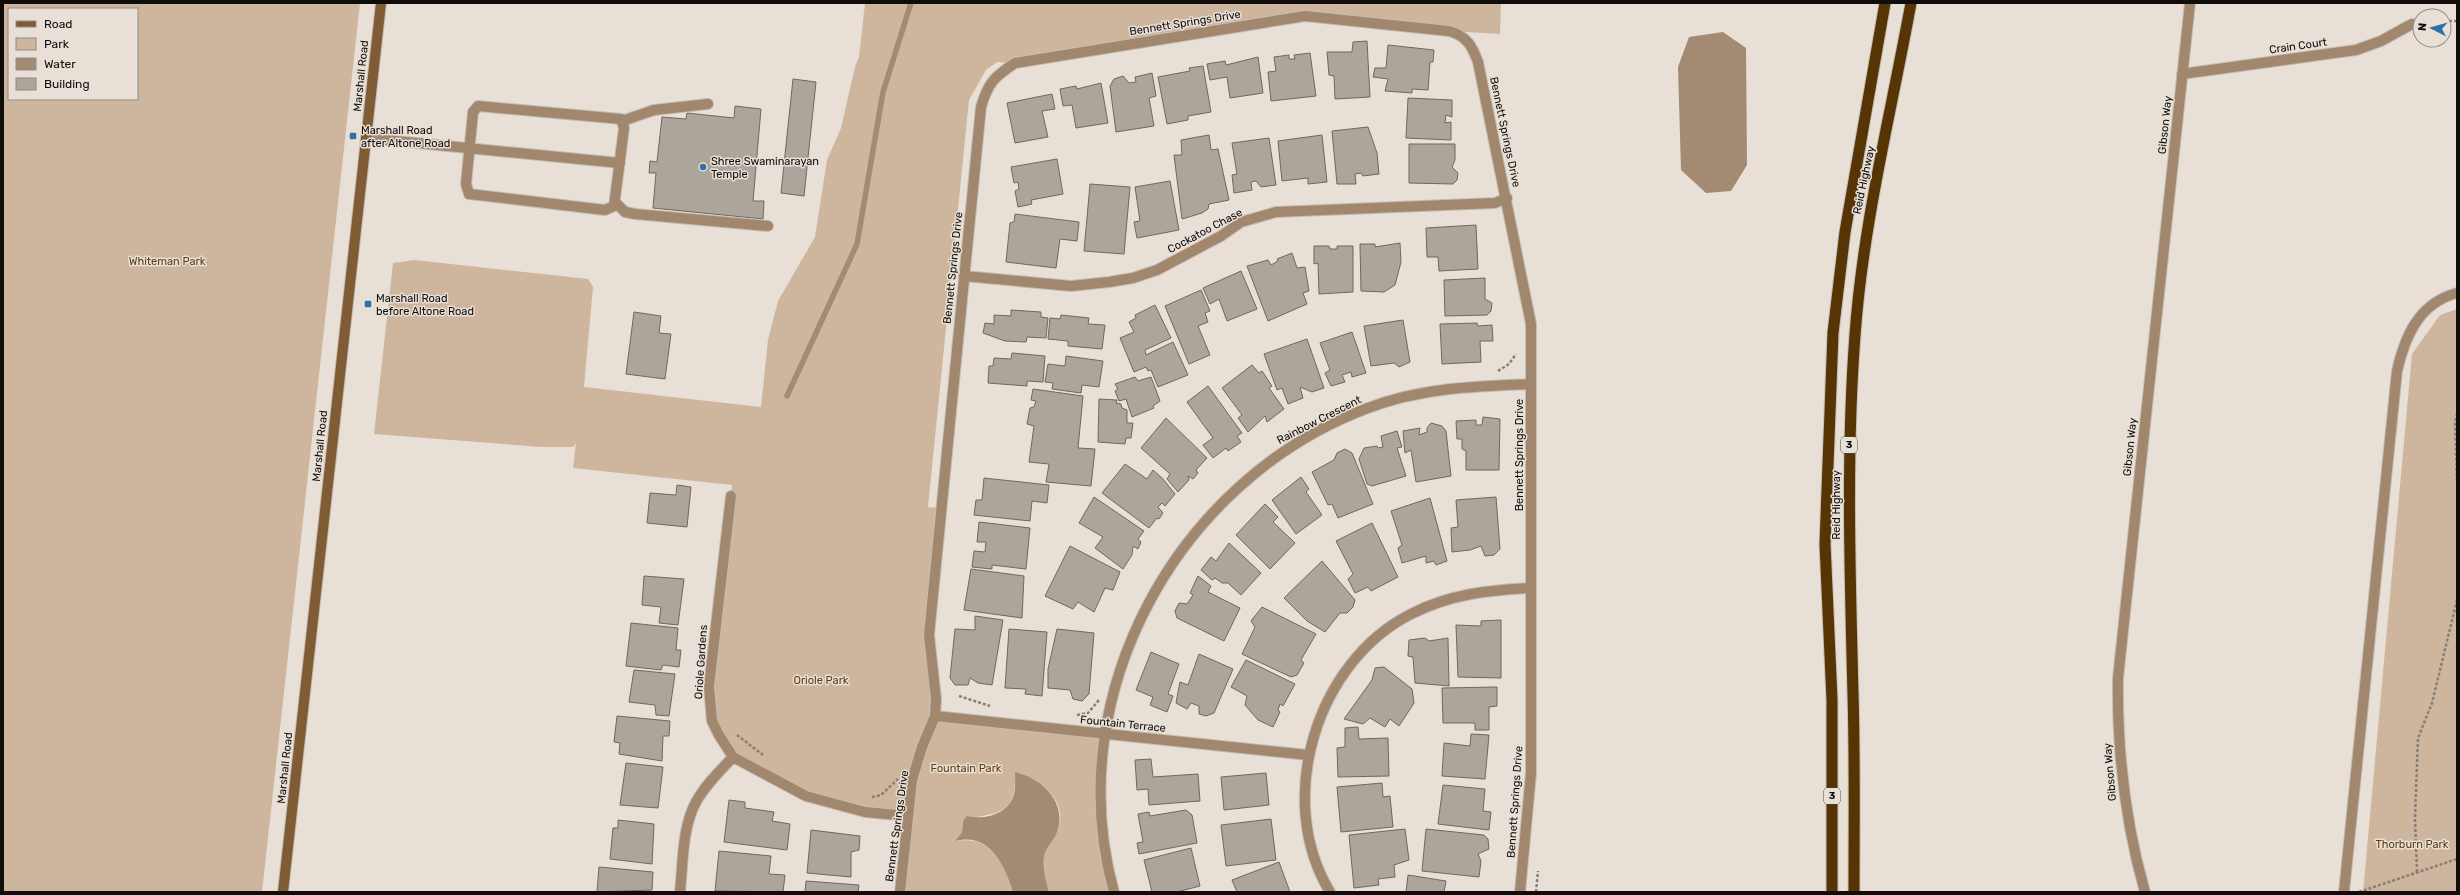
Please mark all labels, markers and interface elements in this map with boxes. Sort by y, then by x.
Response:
legend [8,8,138,100]
street label: Bennett Springs Drive [1128,8,1242,38]
north arrow [2412,8,2452,48]
text: Road [44,17,72,31]
text: N [2416,22,2429,32]
street label: Crain Court [2268,35,2328,56]
text: Park [44,37,70,51]
street label: Marshall Road [351,40,371,112]
text: Water [44,57,76,71]
street label: Bennett Springs Drive [1487,76,1523,188]
text: Building [44,77,90,91]
street label: Gibson Way [2155,95,2175,155]
place label: Marshall Road after Altone Road [361,124,450,150]
marker: Marshall Road after Altone Road [348,131,358,141]
street label: Reid Highway [1850,145,1878,215]
place label: Shree Swaminarayan Temple [711,155,819,181]
marker: Shree Swaminarayan Temple [698,162,708,172]
street label: Cockatoo Chase [1165,206,1245,256]
street label: Bennett Springs Drive [941,211,965,325]
park label: Whiteman Park [129,255,206,268]
place label: Marshall Road before Altone Road [376,292,474,318]
marker: Marshall Road before Altone Road [363,299,373,309]
street label: Rainbow Crescent [1275,393,1364,447]
street label: Bennett Springs Drive [1513,399,1526,511]
street label: Marshall Road [310,410,330,482]
street label: Gibson Way [2120,417,2140,477]
road number: 3 [1841,437,1857,453]
street label: Reid Highway [1830,470,1843,540]
street label: Oriole Gardens [692,624,710,700]
park label: Oriole Park [793,674,849,687]
street label: Fountain Terrace [1080,713,1166,735]
street label: Marshall Road [275,732,295,804]
street label: Gibson Way [2101,742,2119,802]
street label: Bennett Springs Drive [1505,745,1525,859]
park label: Fountain Park [930,762,1002,775]
street label: Bennett Springs Drive [883,769,911,883]
road number: 3 [1824,788,1840,804]
park label: Thorburn Park [2376,838,2449,851]

